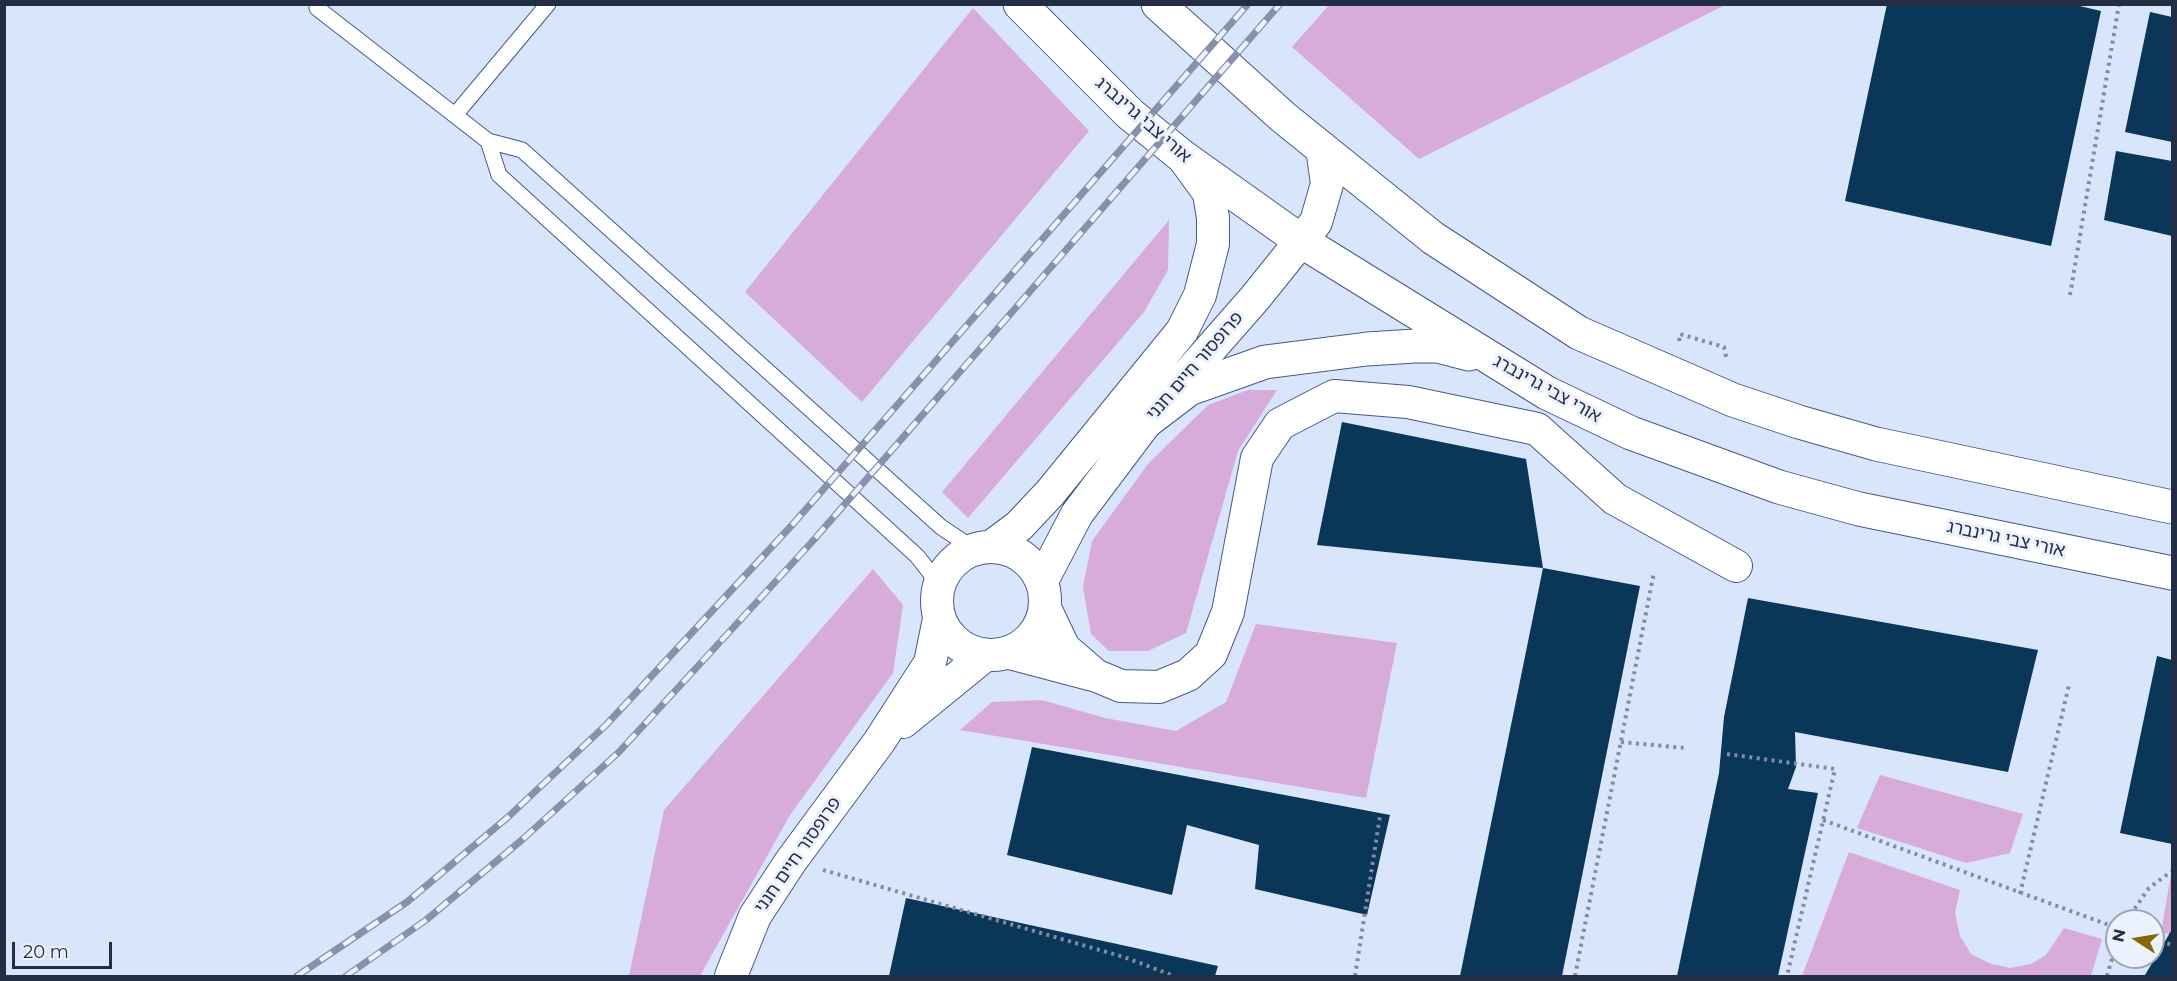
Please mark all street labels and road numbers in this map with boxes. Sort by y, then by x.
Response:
street label: אורי צבי גרינברג [1091,72,1195,168]
street label: פרופסור חיים חנני [1142,307,1248,425]
street label: אורי צבי גרינברג [1489,350,1605,428]
street label: אורי צבי גרינברג [1945,516,2067,562]
street label: פרופסור חיים חנני [750,793,846,917]

